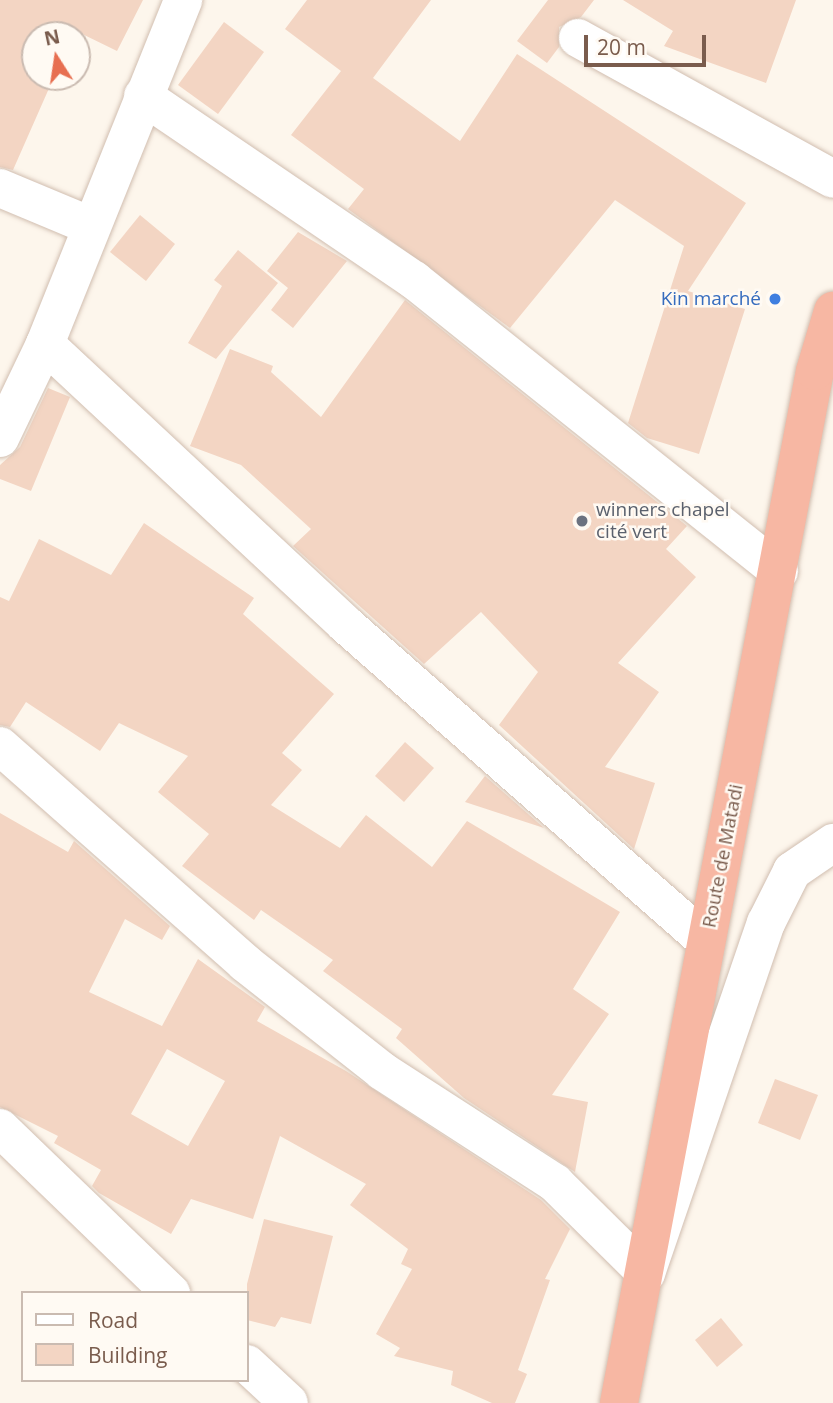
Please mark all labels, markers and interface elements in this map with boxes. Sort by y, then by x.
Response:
north arrow [21,21,91,91]
scale bar [588,21,710,65]
text: N [42,23,62,52]
text: 20 m [597,33,646,61]
place label: Kin marché [661,288,761,310]
marker: Kin marché [767,291,783,307]
place label: winners chapel cité vert [596,499,730,543]
marker: winners chapel cité vert [574,513,590,529]
street label: Route de Matadi [698,782,748,930]
legend [21,1291,248,1382]
text: Road [88,1306,138,1334]
text: Building [88,1341,167,1369]

